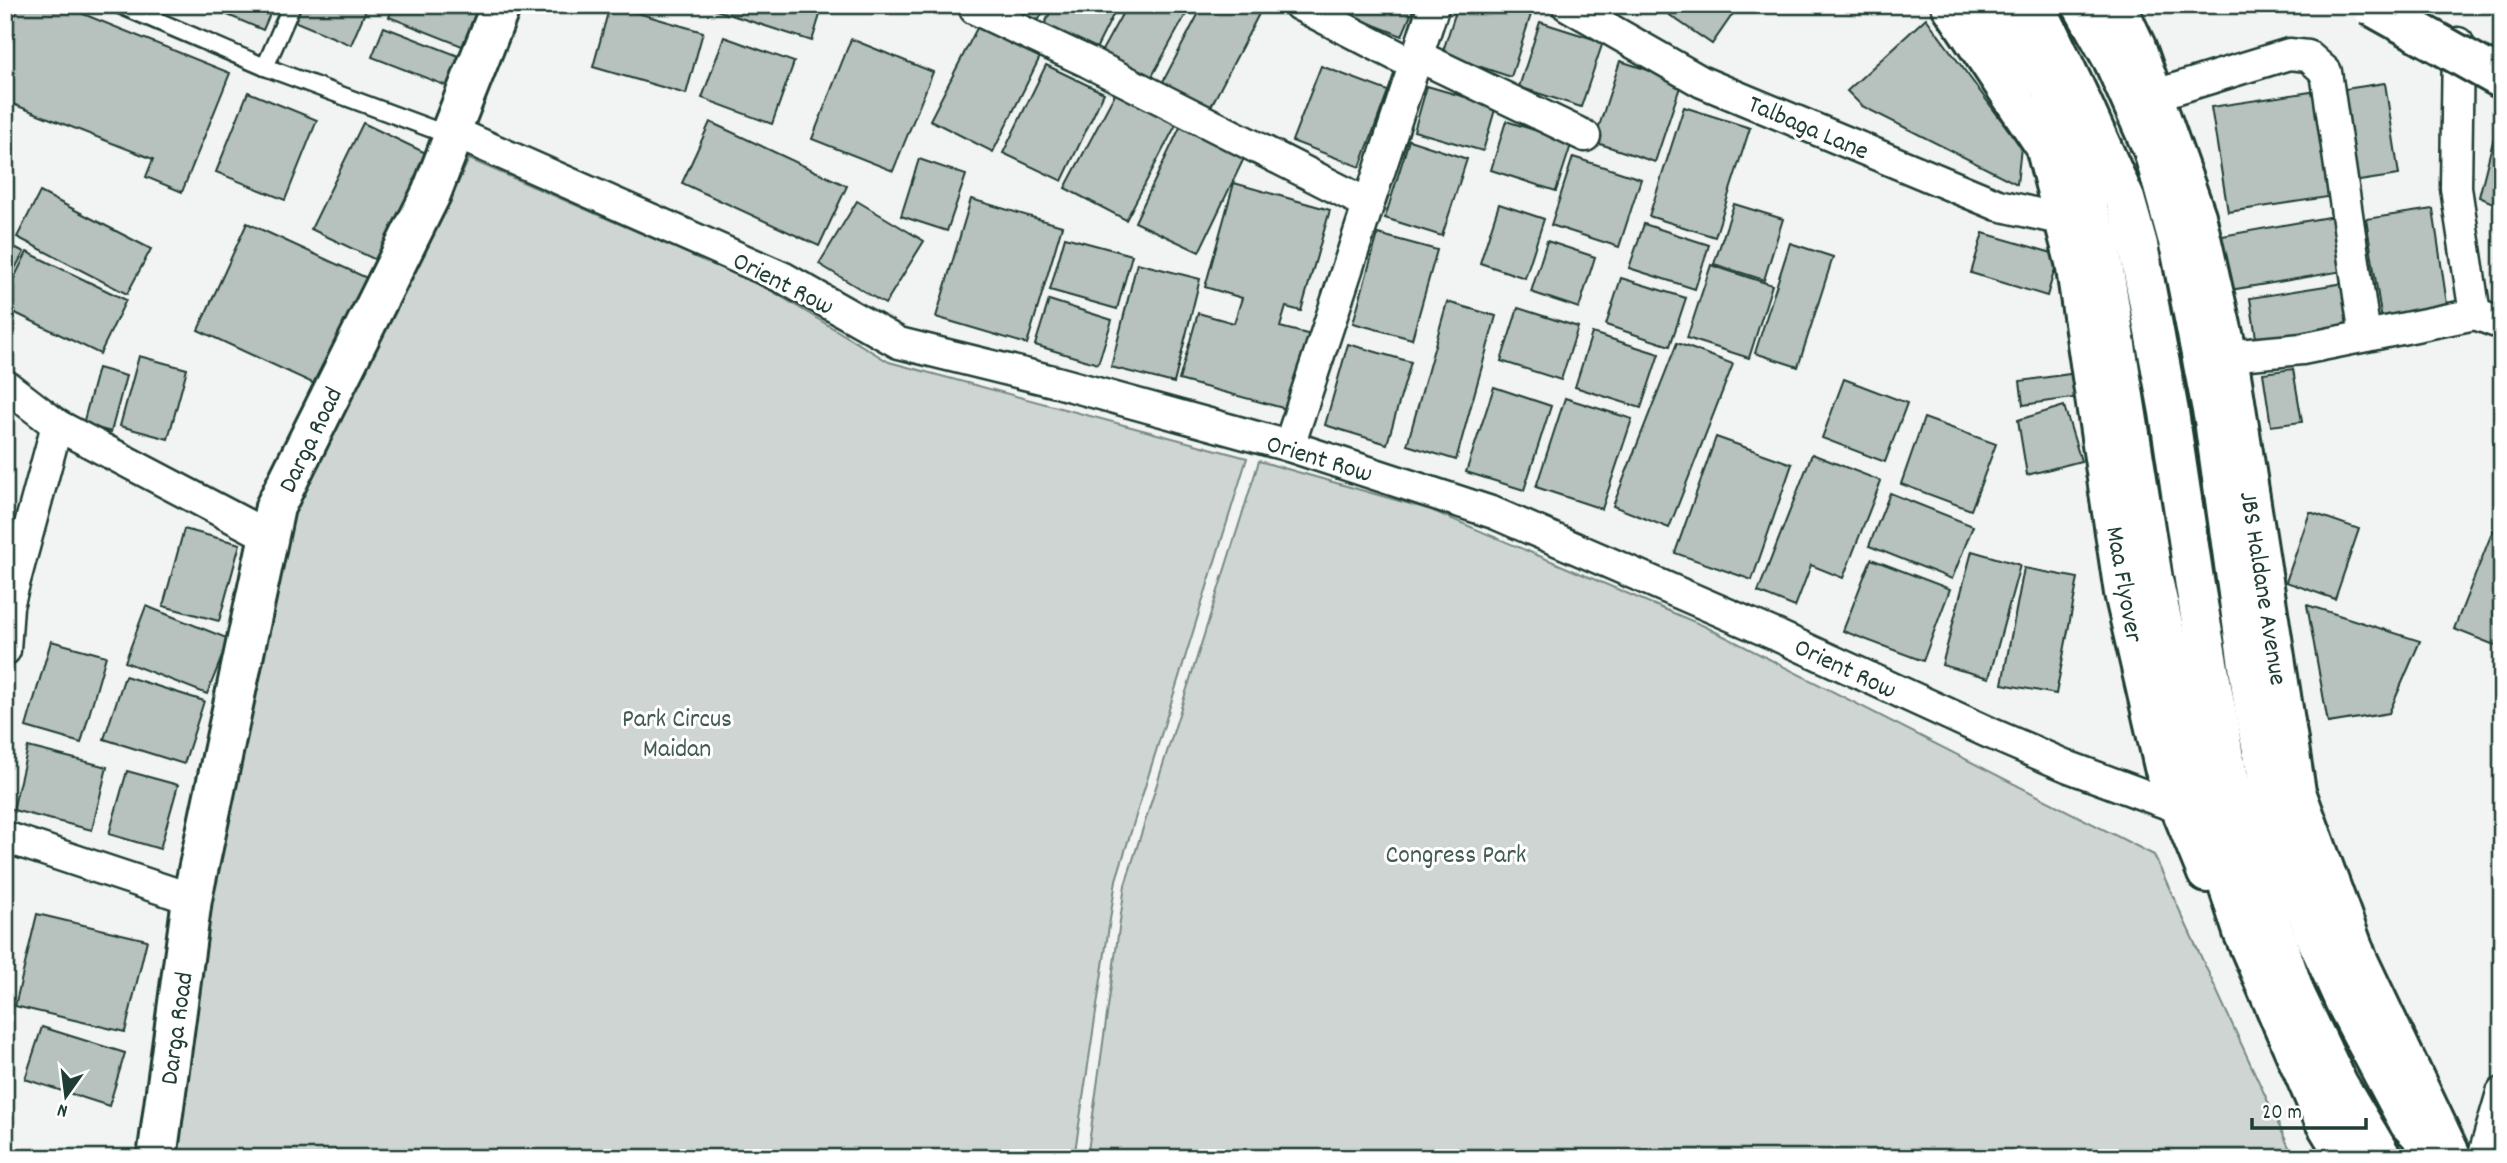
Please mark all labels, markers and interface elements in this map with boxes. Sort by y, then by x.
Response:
street label: Talbaga Lane [1741,87,1874,171]
street label: Orient Row [725,244,840,326]
street label: Darga Road [271,381,354,500]
street label: Orient Row [1261,427,1377,494]
street label: JBS Haldane Avenue [2228,489,2295,688]
street label: Maa Flyover [2094,524,2151,646]
street label: Orient Row [1787,630,1902,710]
park label: Park Circus Maidan [622,702,732,769]
park label: Congress Park [1385,838,1527,875]
street label: Darga Road [152,970,205,1087]
north arrow [32,1062,102,1132]
scale bar [2252,1086,2365,1130]
text: N [55,1095,71,1123]
text: 20 m [2262,1099,2302,1129]

